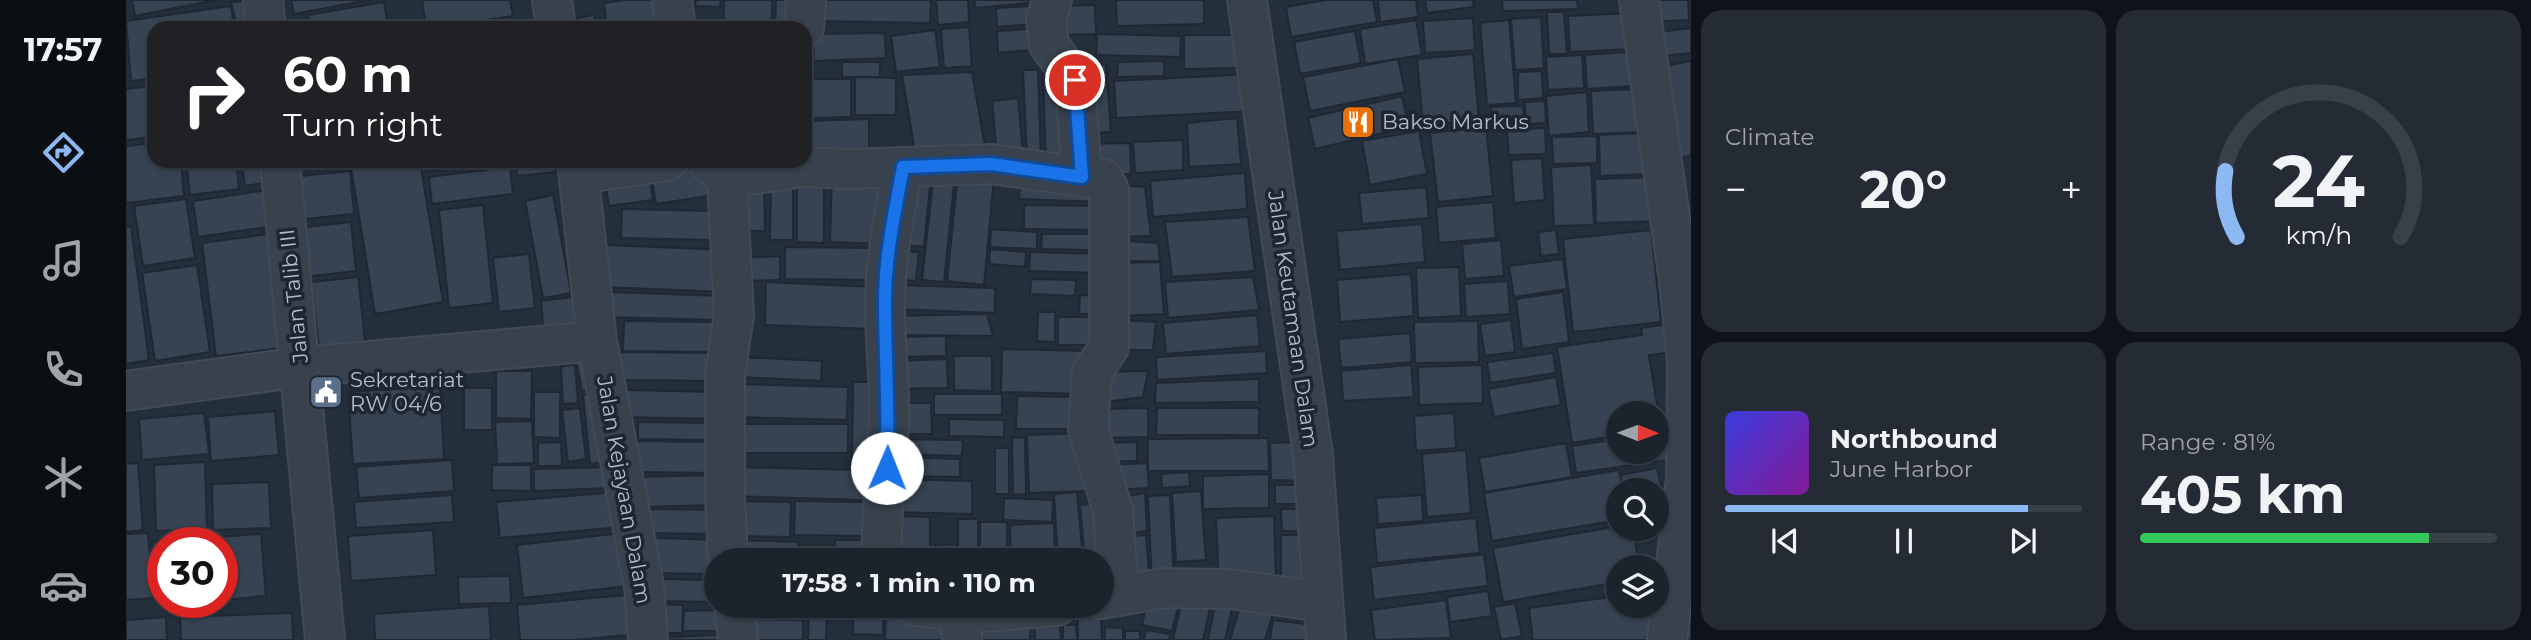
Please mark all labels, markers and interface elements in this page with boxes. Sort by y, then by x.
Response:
text: 17:57 [24,30,102,69]
text: 60 m [283,45,413,104]
icon: right [168,49,259,140]
pin [1045,50,1105,110]
icon: arrive [1056,61,1094,99]
restaurant icon: Bakso Markus [1339,103,1377,141]
text: Turn right [283,105,443,144]
place label: Bakso Markus [1382,109,1529,134]
text: Climate [1725,123,1814,151]
icon: directions [39,128,88,177]
text: 24 [2272,137,2365,225]
text: 20° [1860,158,1947,221]
text: − [1725,166,1747,213]
text: + [2060,166,2082,213]
street label: Jalan Keutamaan Dalam [1263,188,1324,449]
text: km/h [2285,220,2352,250]
street label: Jalan Talib III [274,228,313,365]
icon: music [39,236,88,285]
icon: phone [39,345,88,394]
place label: Sekretariat RW 04/6 [350,367,464,416]
public building icon: Sekretariat RW 04/6 [307,373,345,411]
street label: Jalan Kejayaan Dalam [592,373,657,606]
north arrow [1606,401,1670,464]
map controls [1606,401,1669,618]
text: Northbound [1830,423,1998,455]
text: Range · 81% [2140,428,2275,456]
position arrow [850,431,924,505]
icon: climate [39,453,88,502]
text: June Harbor [1830,455,1973,483]
text: 405 km [2140,463,2345,526]
button: search [1606,478,1669,541]
icon: previous [1766,522,1804,560]
icon: pause [1885,522,1923,560]
icon: next [2004,522,2042,560]
speed limit sign: 30 [147,527,238,618]
button: layers [1606,555,1669,618]
icon: car [39,561,88,610]
text: 17:58 · 1 min · 110 m [782,567,1036,599]

